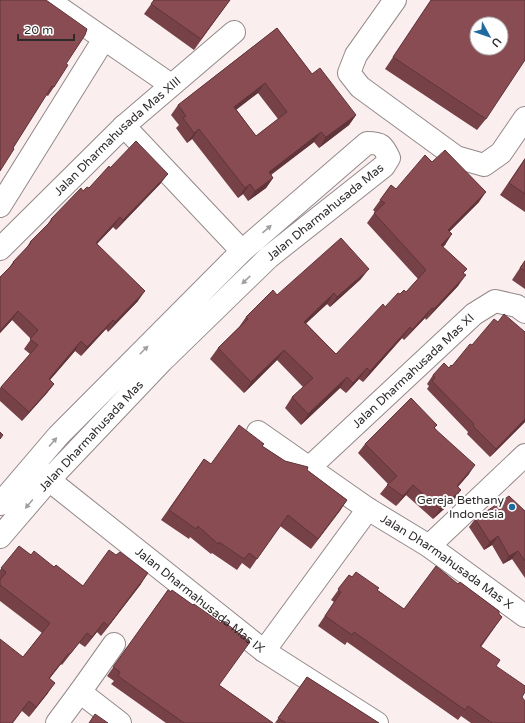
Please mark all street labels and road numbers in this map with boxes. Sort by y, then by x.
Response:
street label: Jalan Dharmahusada Mas XIII [51,74,184,198]
street label: Jalan Dharmahusada Mas [264,160,386,264]
street label: Jalan Dharmahusada Mas XI [349,311,477,431]
street label: Jalan Dharmahusada Mas [36,378,146,494]
street label: Jalan Dharmahusada Mas X [378,511,516,612]
street label: Jalan Dharmahusada Mas IX [133,544,267,656]

